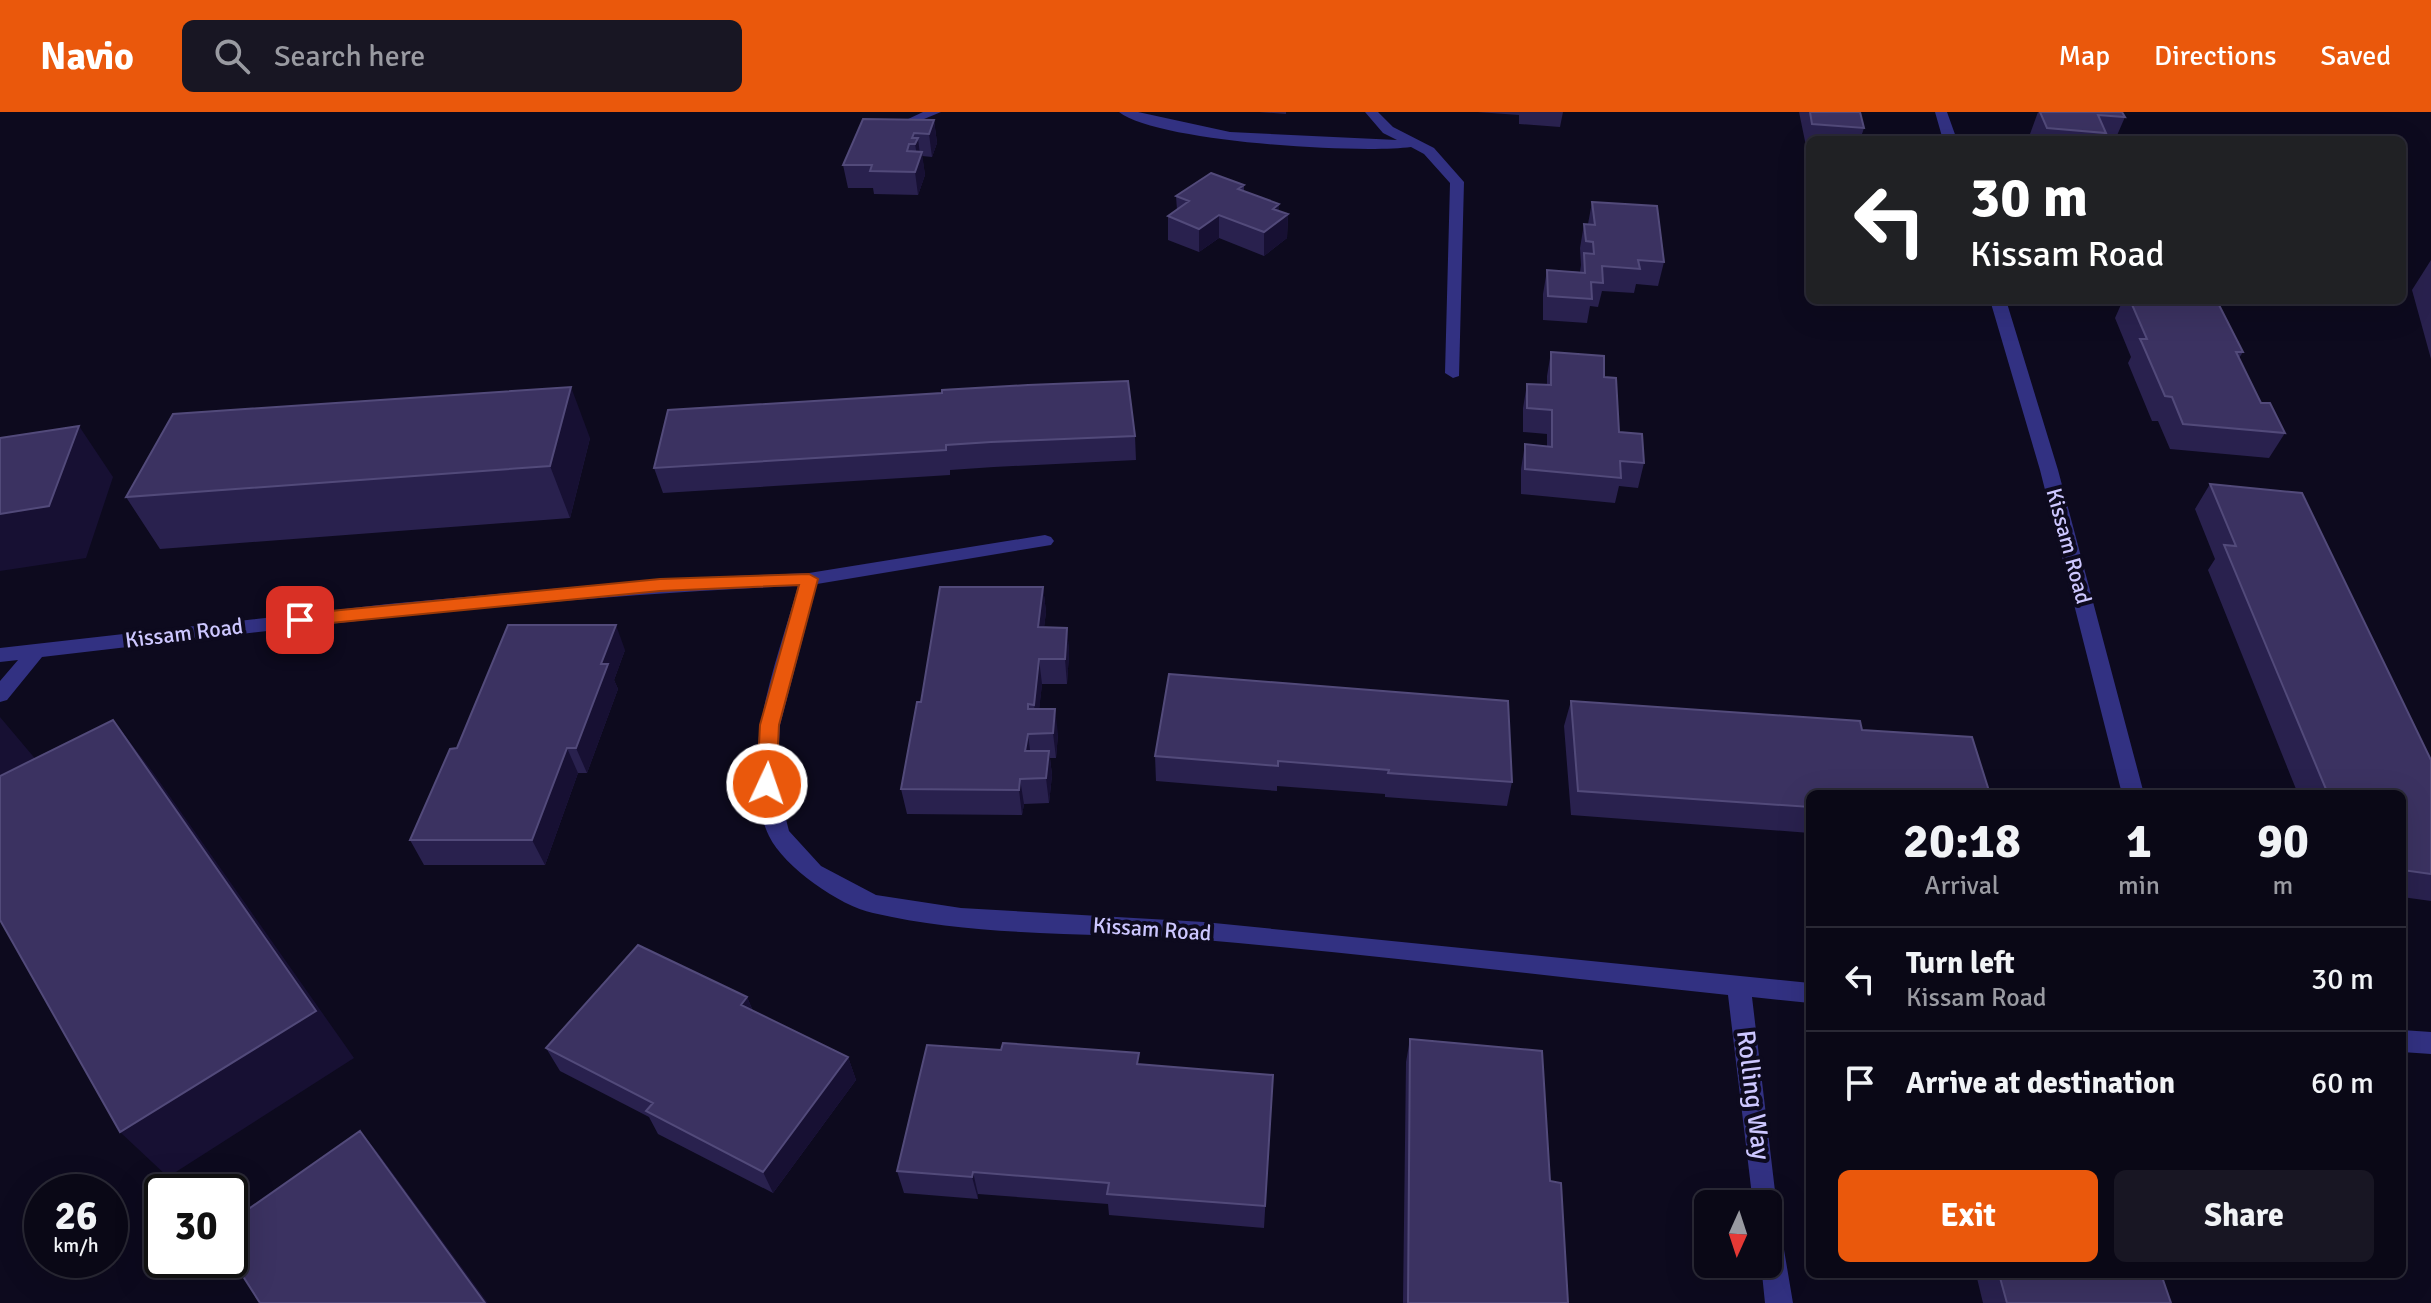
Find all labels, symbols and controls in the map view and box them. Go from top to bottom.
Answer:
search box [182,20,742,92]
text: Navio [40,33,134,80]
icon: search [210,34,254,78]
text: Search here [274,38,425,75]
text: Map [2058,39,2110,73]
text: Directions [2154,39,2276,73]
text: Saved [2320,39,2391,73]
text: 30 m [1970,163,2088,232]
icon: left [1838,168,1942,272]
text: Kissam Road [1970,232,2165,277]
street label: Kissam Road [2041,485,2097,607]
pin [266,586,334,654]
icon: arrive [278,598,322,642]
street label: Kissam Road [123,612,245,654]
position arrow [725,742,809,826]
text: 20:18 [1903,812,2021,871]
text: 1 [2126,812,2152,871]
text: 90 [2257,812,2309,871]
text: Arrival [1925,870,1999,902]
text: min [2118,870,2160,902]
text: m [2273,870,2293,902]
street label: Kissam Road [1092,911,1212,947]
text: Turn left [1906,945,2015,982]
icon: left [1838,957,1882,1001]
text: 30 m [2311,961,2374,998]
text: Kissam Road [1906,982,2047,1014]
street label: Rolling Way [1729,1028,1777,1162]
icon: arrive [1838,1061,1882,1105]
text: Arrive at destination [1906,1065,2175,1102]
text: 60 m [2311,1065,2374,1102]
button: Exit [1838,1170,2098,1262]
button: Share [2114,1170,2374,1262]
speed limit sign: 30 [144,1174,248,1278]
north arrow [1694,1190,1782,1278]
map controls [1694,1190,1782,1278]
text: 26 [54,1191,98,1241]
text: km/h [53,1233,99,1258]

